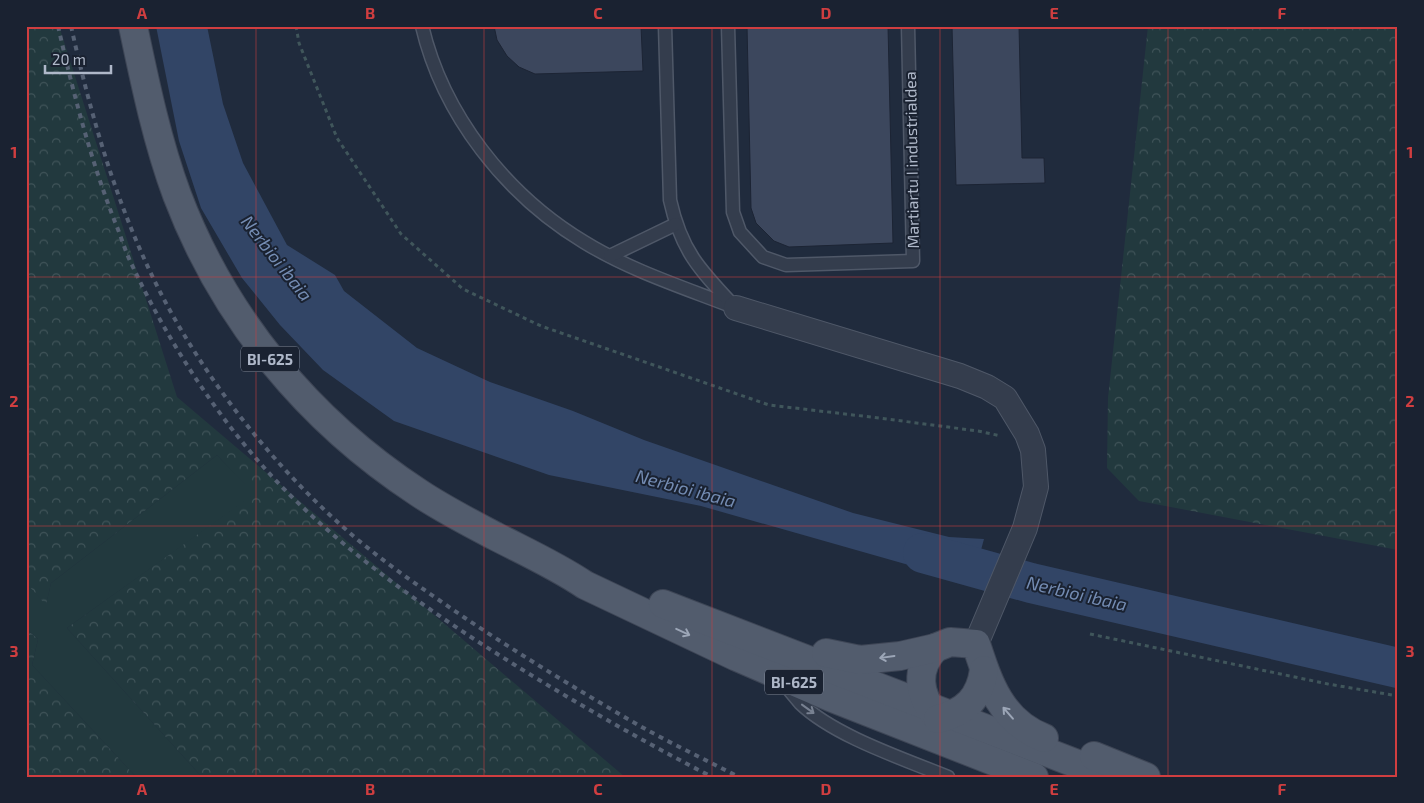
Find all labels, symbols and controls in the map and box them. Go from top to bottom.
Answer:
text: A [137,3,148,22]
text: B [365,3,375,22]
text: C [593,3,603,22]
text: D [821,3,832,22]
text: E [1049,3,1059,22]
text: F [1278,3,1287,22]
scale bar [45,42,111,74]
text: 20 m [52,50,86,68]
street label: Martiartu I industrialdea [900,71,922,249]
text: 1 [11,142,17,161]
text: 1 [1407,142,1413,161]
water label: Nerbioi ibaia [237,211,317,305]
road number: BI-625 [241,346,299,372]
text: 2 [9,391,19,410]
text: 2 [1405,391,1415,410]
water label: Nerbioi ibaia [634,464,738,512]
water label: Nerbioi ibaia [1025,571,1129,615]
one-way arrow [675,627,690,637]
text: 3 [9,641,19,660]
text: 3 [1405,641,1415,660]
one-way arrow [880,653,896,663]
road number: BI-625 [765,670,823,694]
one-way arrow [801,704,815,714]
one-way arrow [1002,706,1014,719]
text: A [137,779,148,798]
text: B [365,779,375,798]
text: C [593,779,603,798]
text: D [821,779,832,798]
text: E [1049,779,1059,798]
text: F [1278,779,1287,798]

